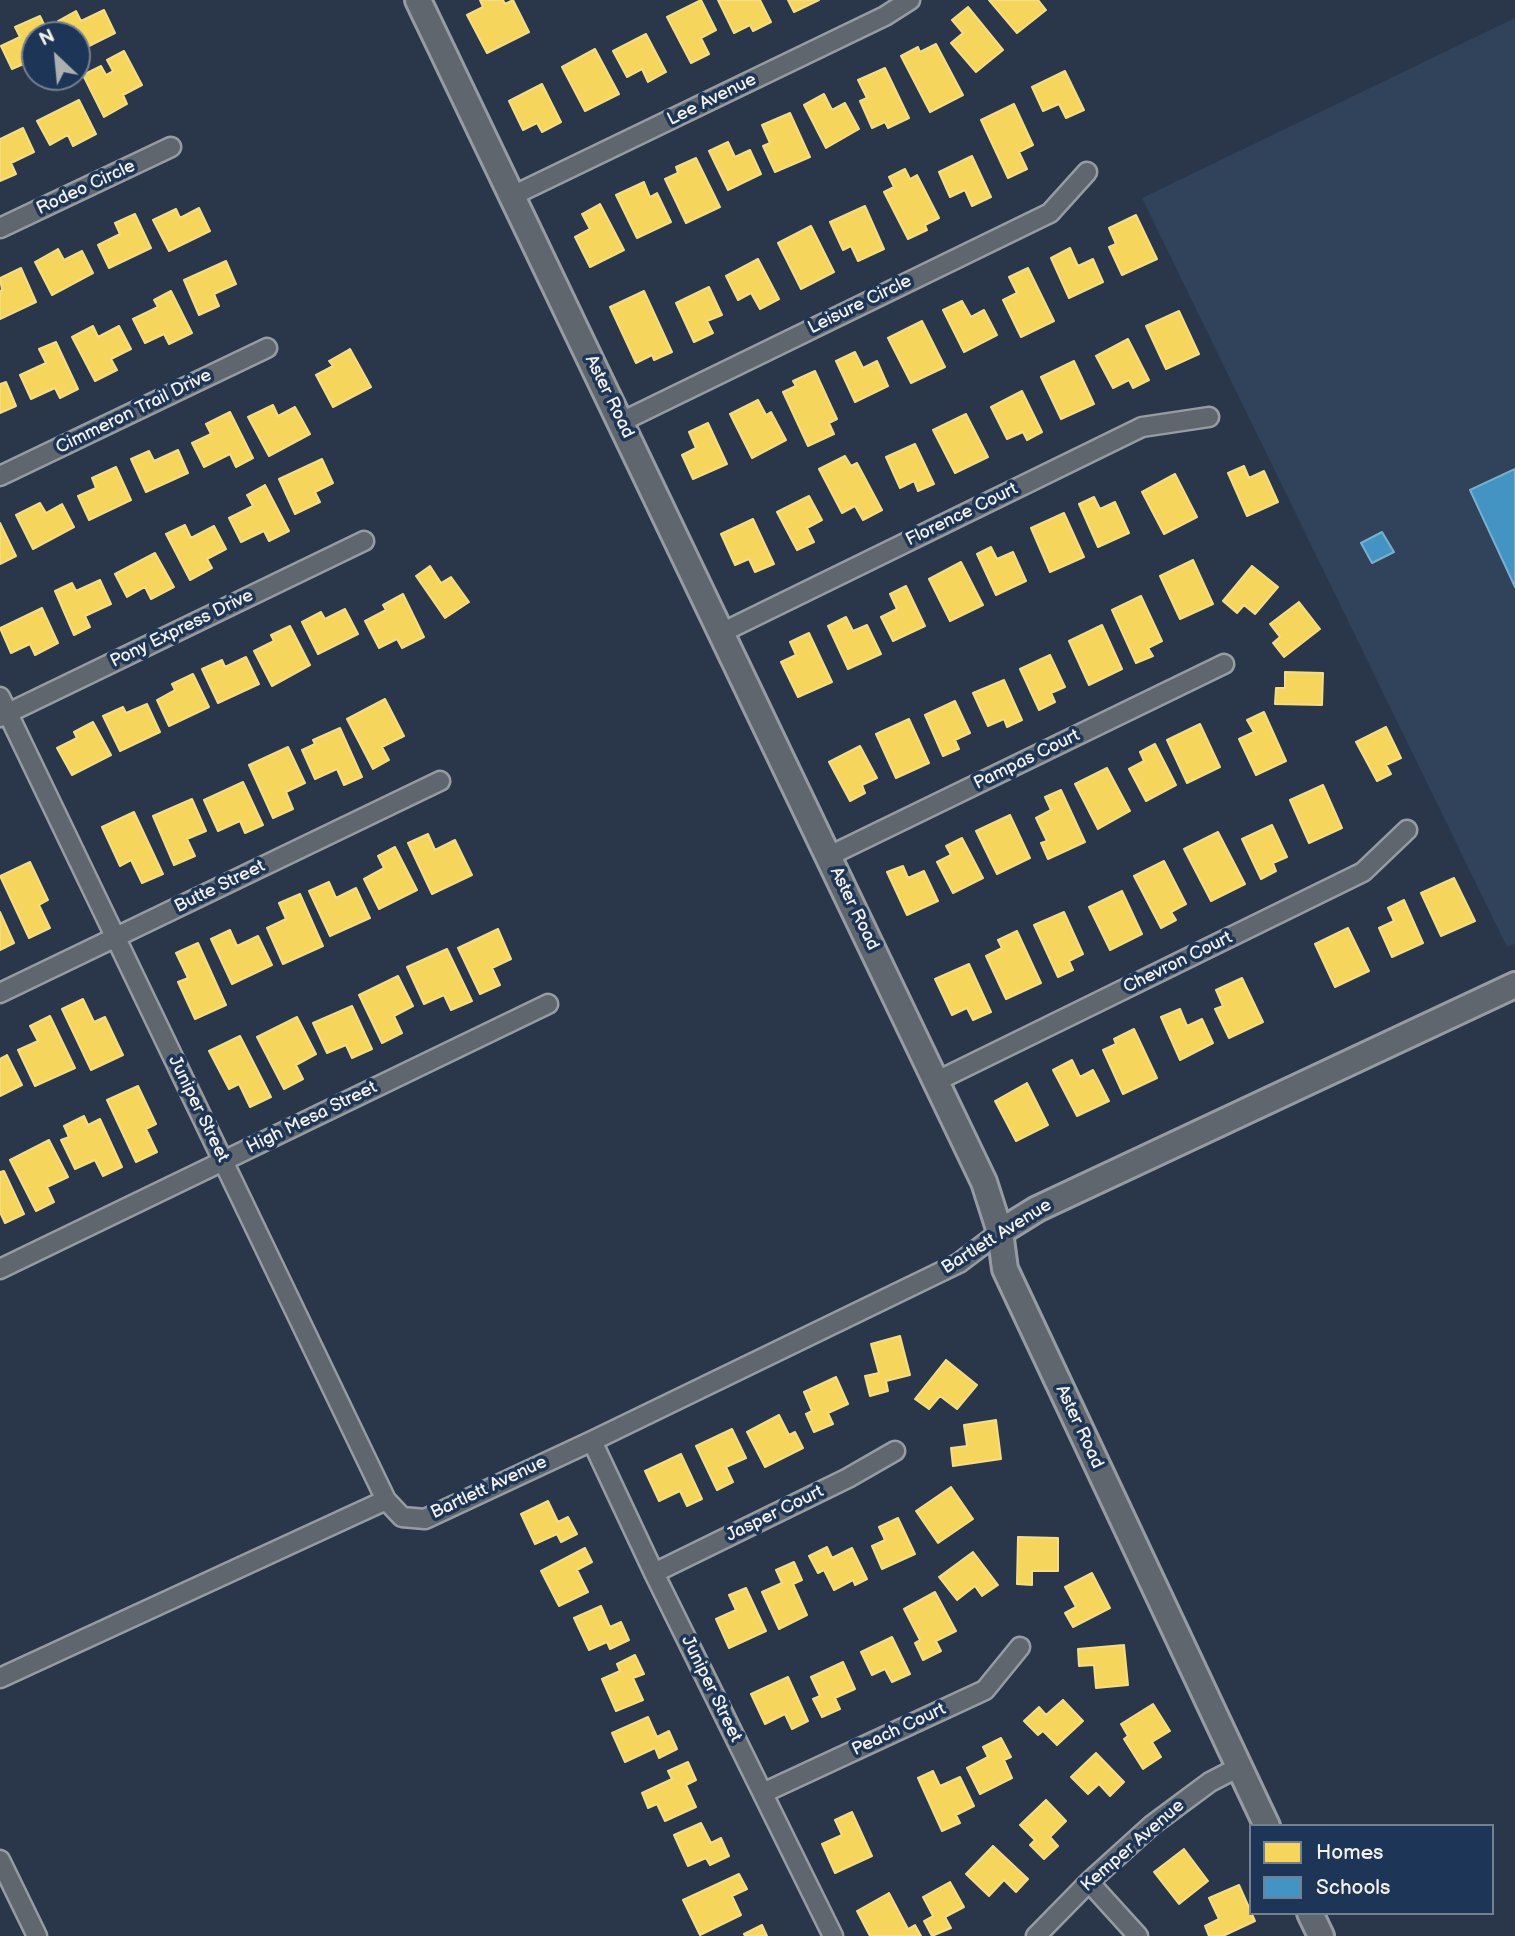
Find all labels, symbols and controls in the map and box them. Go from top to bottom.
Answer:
north arrow [21,21,91,91]
text: N [36,25,59,52]
street label: Lee Avenue [664,69,760,131]
street label: Rodeo Circle [33,156,139,220]
street label: Leisure Circle [805,271,915,339]
street label: Aster Road [580,352,638,442]
street label: Cimmeron Trail Drive [53,365,215,459]
street label: Florence Court [902,479,1022,551]
street label: Pony Express Drive [107,585,257,673]
street label: Pampas Court [971,725,1083,795]
street label: Butte Street [171,856,269,918]
street label: Aster Road [825,864,883,954]
street label: Chevron Court [1120,927,1236,999]
street label: Juniper Street [163,1052,233,1166]
street label: High Mesa Street [243,1077,381,1159]
street label: Bartlett Avenue [938,1195,1056,1279]
street label: Aster Road [1050,1382,1108,1472]
street label: Bartlett Avenue [428,1452,550,1524]
street label: Jasper Court [723,1481,827,1547]
street label: Juniper Street [676,1632,746,1746]
street label: Peach Court [849,1699,949,1761]
street label: Kemper Avenue [1077,1795,1189,1897]
legend [1249,1824,1494,1915]
text: Homes [1316,1840,1384,1865]
text: Schools [1316,1875,1390,1900]

